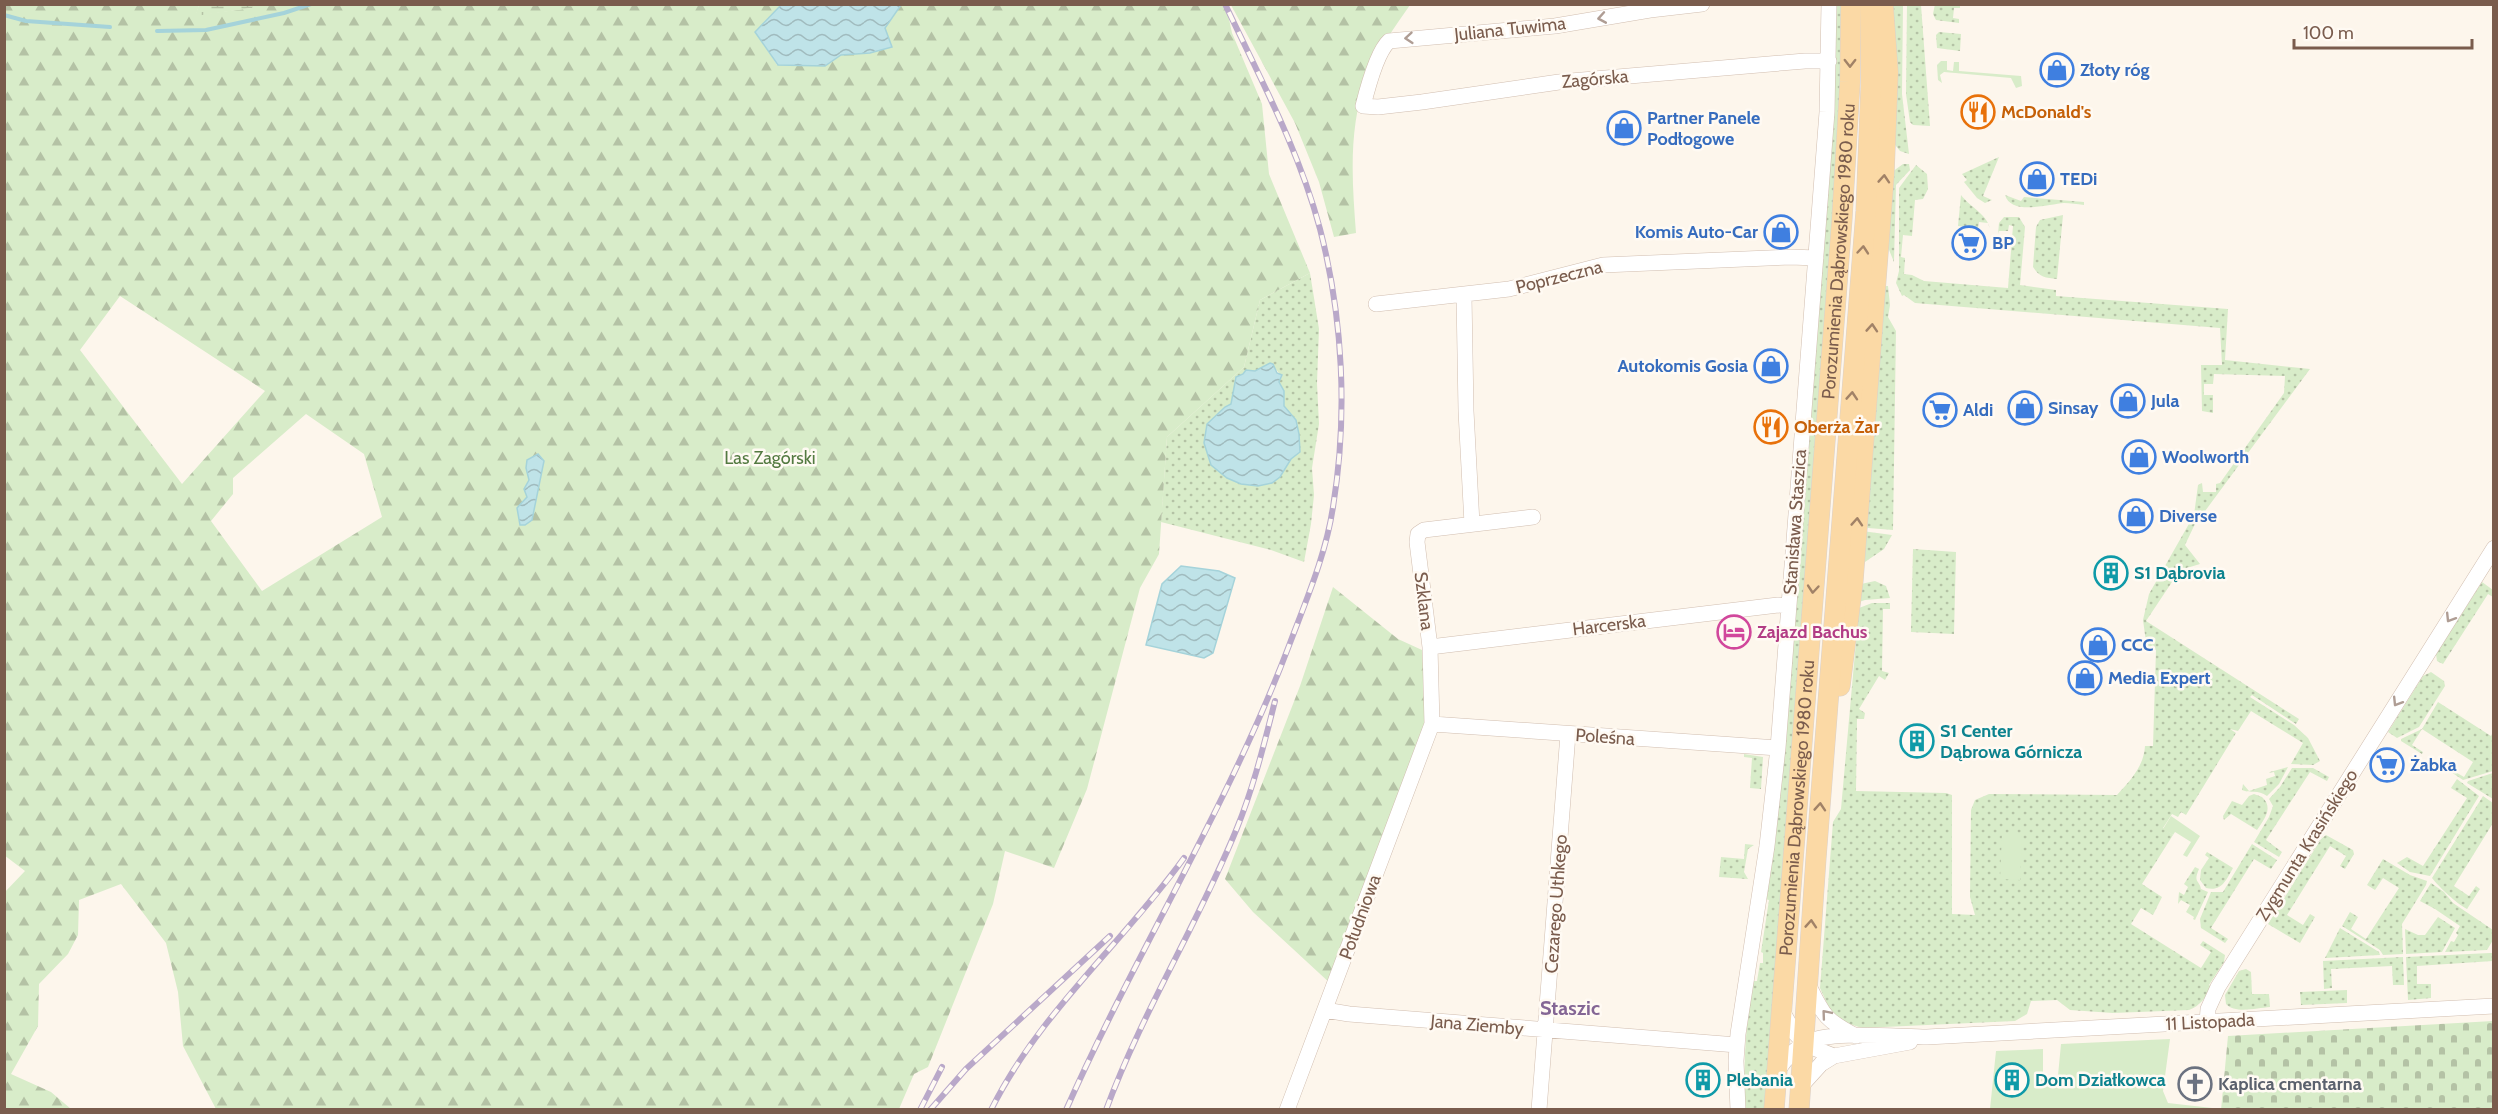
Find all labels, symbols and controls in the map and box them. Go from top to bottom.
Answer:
one-way arrow [1598,11,1608,24]
street label: Juliana Tuwima [1452,12,1567,46]
scale bar [2294,12,2472,50]
text: 100 m [2303,22,2354,44]
one-way arrow [1404,31,1413,44]
shop icon: Złoty róg [2039,52,2075,88]
one-way arrow [1844,58,1856,67]
place label: Złoty róg [2080,59,2150,81]
street label: Zagórska [1561,65,1630,93]
restaurant icon: McDonald's [1960,94,1996,130]
place label: McDonald's [2001,101,2092,123]
street label: Porozumienia Dąbrowskiego 1980 roku [1817,103,1860,400]
place label: Partner Panele Podłogowe [1647,107,1760,150]
shop icon: Partner Panele Podłogowe [1606,110,1642,146]
shop icon: TEDi [2019,161,2055,197]
place label: TEDi [2060,168,2097,190]
one-way arrow [1877,174,1890,183]
shop icon: Komis Auto-Car [1763,214,1799,250]
place label: Komis Auto-Car [1635,221,1758,243]
supermarket icon: BP [1951,225,1987,261]
place label: BP [1992,232,2014,254]
one-way arrow [1856,245,1869,254]
street label: Poprzeczna [1513,256,1605,298]
one-way arrow [1865,323,1878,332]
shop icon: Autokomis Gosia [1753,348,1789,384]
place label: Autokomis Gosia [1617,355,1748,377]
shop icon: Jula [2110,383,2146,419]
shop icon: Sinsay [2007,390,2043,426]
place label: Jula [2150,390,2180,412]
one-way arrow [1845,391,1858,400]
supermarket icon: Aldi [1922,392,1958,428]
place label: Sinsay [2048,397,2099,419]
place label: Aldi [1963,399,1993,421]
restaurant icon: Oberża Żar [1753,409,1789,445]
place label: Oberża Żar [1794,416,1879,438]
shop icon: Woolworth [2121,439,2157,475]
place label: Woolworth [2162,446,2249,468]
park label: Las Zagórski [724,447,816,469]
street label: Stanisława Staszica [1779,448,1811,596]
shop icon: Diverse [2118,498,2154,534]
place label: Diverse [2159,505,2217,527]
one-way arrow [1850,518,1863,527]
building icon: S1 Dąbrovia [2093,555,2129,591]
place label: S1 Dąbrovia [2134,562,2225,584]
street label: Szklana [1410,571,1439,632]
one-way arrow [1807,585,1820,594]
street label: Harcerska [1571,610,1647,640]
one-way arrow [2446,612,2457,623]
hotel icon: Zajazd Bachus [1716,614,1752,650]
place label: Zajazd Bachus [1757,621,1868,643]
shop icon: CCC [2080,627,2116,663]
place label: CCC [2121,634,2154,656]
street label: Porozumienia Dąbrowskiego 1980 roku [1775,659,1819,957]
shop icon: Media Expert [2067,660,2103,696]
place label: Media Expert [2108,667,2210,689]
one-way arrow [2394,695,2405,706]
place label: S1 Center Dąbrowa Górnicza [1940,720,2082,763]
building icon: S1 Center Dąbrowa Górnicza [1899,723,1935,759]
street label: Poleśna [1575,724,1636,750]
supermarket icon: Żabka [2369,747,2405,783]
place label: Żabka [2410,754,2457,776]
street label: Zygmunta Krasińskiego [2251,765,2363,925]
one-way arrow [1813,802,1826,811]
street label: Cezarego Uthkego [1540,834,1572,974]
street label: Południowa [1334,871,1386,963]
one-way arrow [1804,919,1817,928]
district label: Staszic [1540,996,1600,1020]
street label: 11 Listopada [2165,1009,2256,1035]
street label: Jana Ziemby [1429,1010,1524,1040]
one-way arrow [1822,1010,1833,1021]
building icon: Plebania [1685,1062,1721,1098]
building icon: Dom Działkowca [1994,1062,2030,1098]
church icon: Kaplica cmentarna [2177,1066,2213,1102]
place label: Plebania [1726,1069,1793,1091]
place label: Dom Działkowca [2035,1069,2166,1091]
place label: Kaplica cmentarna [2218,1073,2362,1095]

